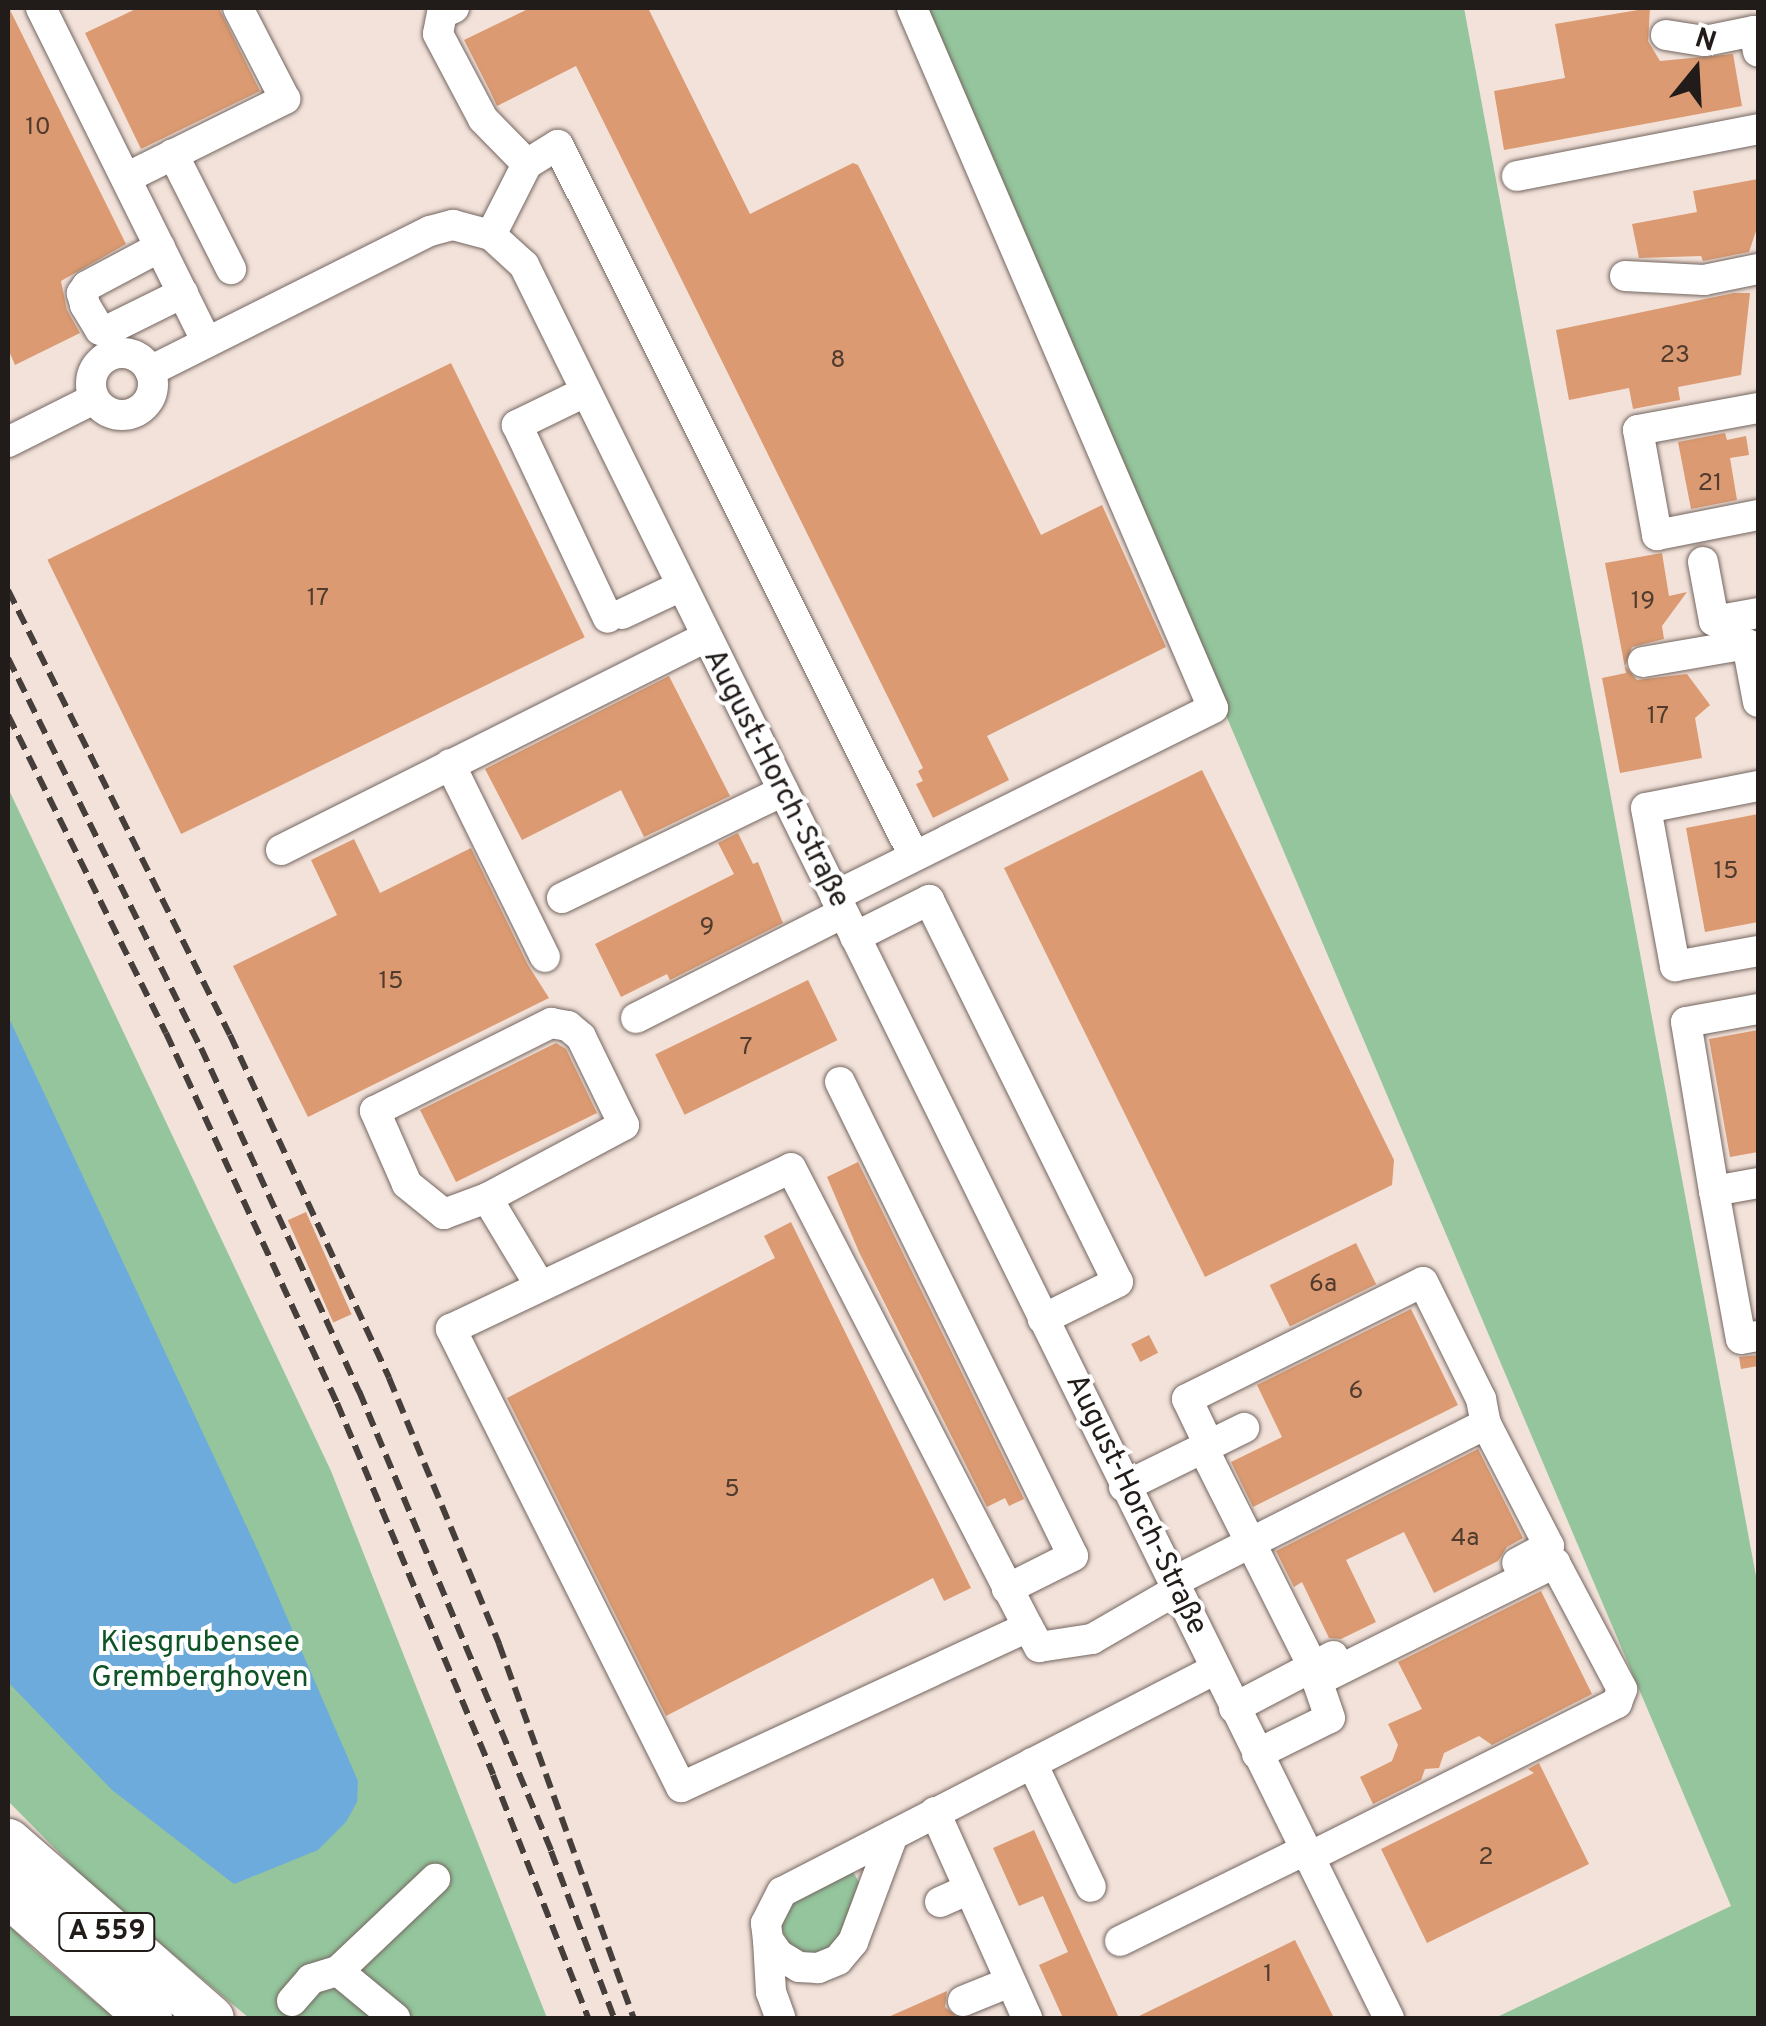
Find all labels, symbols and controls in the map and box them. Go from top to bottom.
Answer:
north arrow [1646,20,1746,120]
text: N [1690,21,1720,62]
house number: 10 [25,113,51,143]
house number: 23 [1660,341,1690,371]
house number: 8 [830,346,846,376]
house number: 21 [1698,469,1722,499]
house number: 17 [307,584,329,614]
house number: 19 [1631,587,1655,617]
street label: August-Horch-Straße [694,644,856,914]
house number: 17 [1647,702,1669,732]
house number: 15 [1714,857,1738,887]
house number: 9 [700,913,714,943]
house number: 15 [379,967,403,997]
house number: 7 [739,1033,753,1063]
house number: 6a [1309,1270,1337,1300]
street label: August-Horch-Straße [1056,1369,1214,1641]
house number: 6 [1349,1377,1363,1407]
house number: 5 [724,1475,740,1505]
house number: 4a [1451,1524,1479,1554]
park label: Kiesgrubensee Gremberghoven [91,1626,309,1696]
house number: 2 [1478,1843,1494,1873]
road number: A 559 [57,1909,157,1955]
house number: 1 [1263,1960,1273,1990]

